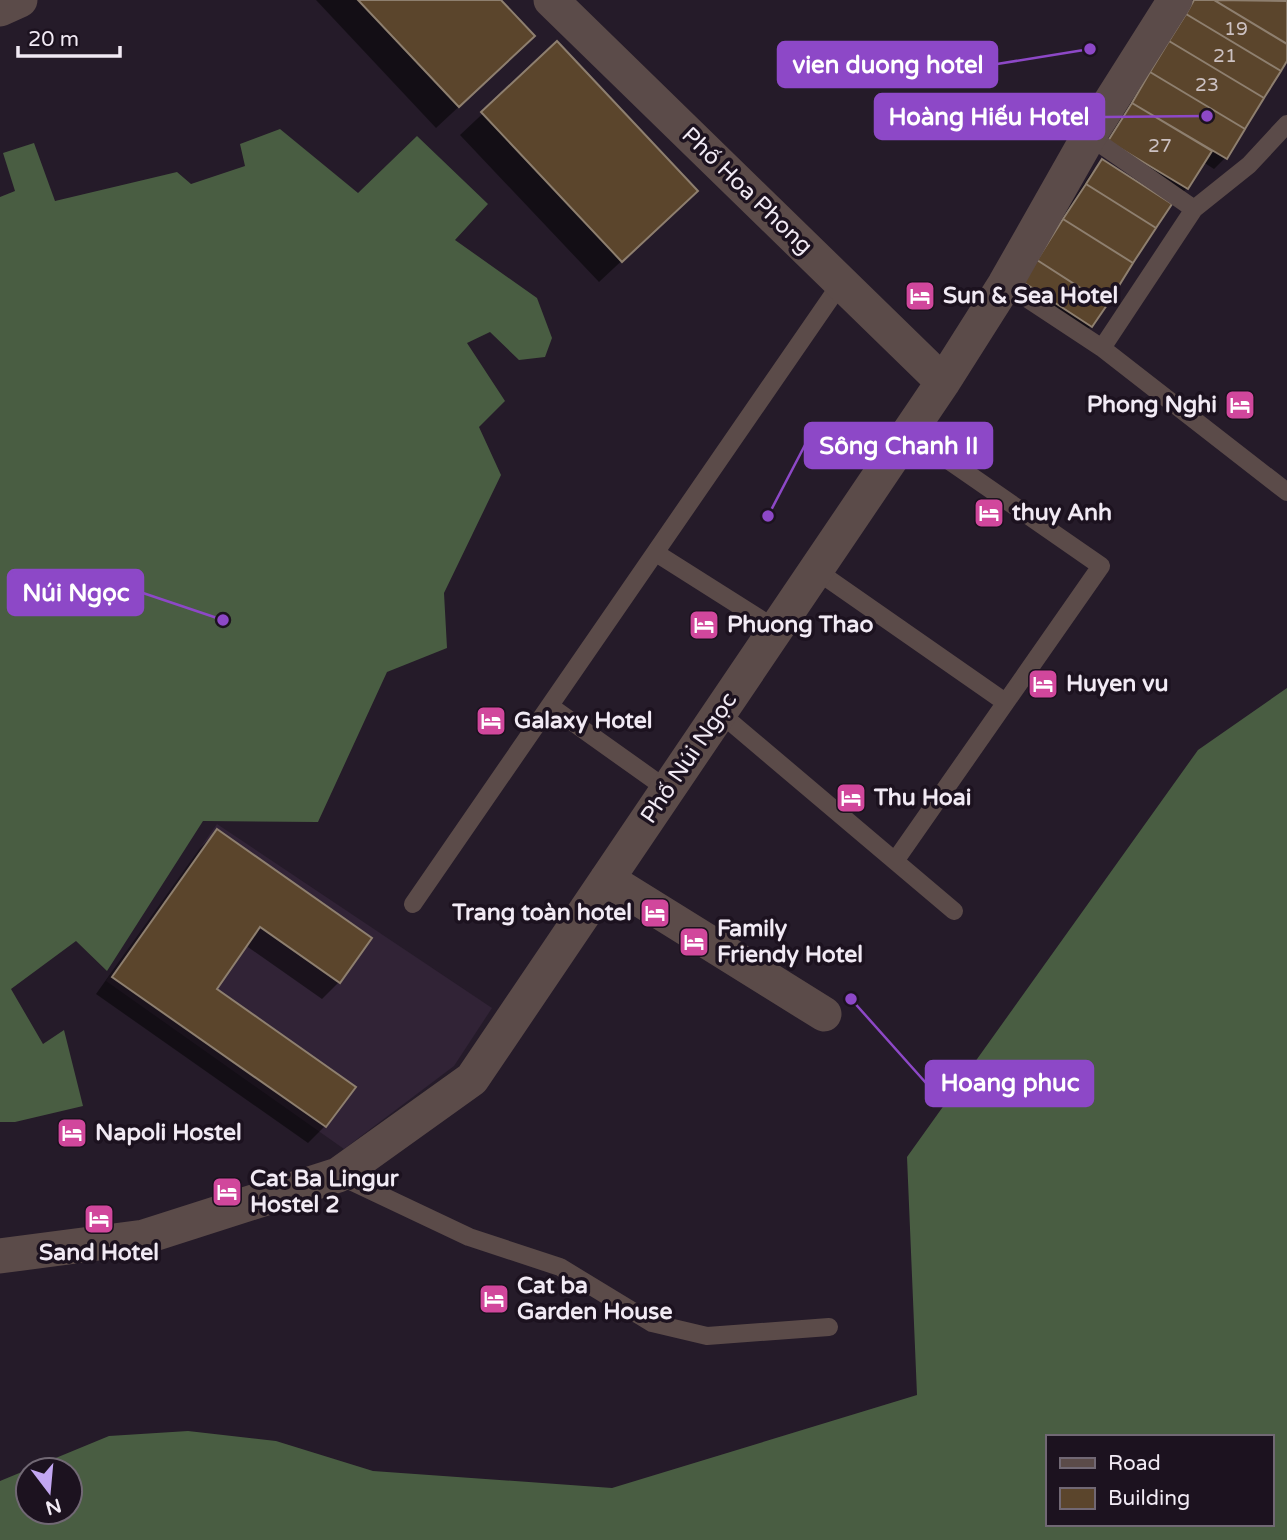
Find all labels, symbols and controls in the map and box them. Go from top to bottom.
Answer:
scale bar [18,14,119,58]
house number: 19 [1224,18,1248,40]
text: 20 m [28,27,79,52]
callout: vien duong hotel [778,42,997,87]
house number: 21 [1213,45,1237,67]
text: vien duong hotel [792,51,984,80]
house number: 23 [1195,74,1219,96]
callout: Hoàng Hiếu Hotel [875,94,1104,139]
text: Hoàng Hiếu Hotel [889,103,1090,132]
street label: Phố Hoa Phong [676,122,818,260]
house number: 27 [1148,135,1172,157]
hotel icon: Sun & Sea Hotel [903,279,937,313]
place label: Sun & Sea Hotel [943,282,1118,310]
hotel icon: Phong Nghi [1223,388,1257,422]
place label: Phong Nghi [1087,391,1217,419]
callout: Sông Chanh II [805,423,992,468]
text: Sông Chanh II [819,432,979,461]
hotel icon: thuy Anh [972,496,1006,530]
place label: thuy Anh [1012,499,1112,527]
callout: Núi Ngọc [8,570,143,615]
text: Núi Ngọc [22,579,130,608]
hotel icon: Phuong Thao [687,608,721,642]
place label: Phuong Thao [727,611,874,639]
hotel icon: Huyen vu [1026,667,1060,701]
place label: Huyen vu [1066,670,1168,698]
street label: Phố Núi Ngọc [635,687,743,829]
hotel icon: Galaxy Hotel [474,704,508,738]
place label: Galaxy Hotel [514,707,652,735]
hotel icon: Thu Hoai [834,781,868,815]
place label: Thu Hoai [873,784,971,812]
hotel icon: Trang toàn hotel [638,896,672,930]
place label: Trang toàn hotel [451,899,632,927]
place label: Family Friendy Hotel [717,915,863,969]
hotel icon: Family Friendy Hotel [677,925,711,959]
callout: Hoang phuc [926,1061,1093,1106]
text: Hoang phuc [941,1069,1080,1098]
hotel icon: Napoli Hostel [55,1116,89,1150]
place label: Napoli Hostel [95,1119,242,1147]
place label: Cat Ba Lingur Hostel 2 [250,1165,400,1219]
hotel icon: Cat Ba Lingur Hostel 2 [210,1175,244,1209]
hotel icon: Sand Hotel [82,1202,116,1236]
place label: Sand Hotel [39,1239,159,1267]
place label: Cat ba Garden House [517,1272,672,1326]
hotel icon: Cat ba Garden House [477,1282,511,1316]
legend [1046,1435,1273,1526]
text: Road [1108,1451,1161,1476]
north arrow [14,1456,84,1526]
text: Building [1108,1486,1190,1511]
text: N [43,1494,64,1519]

